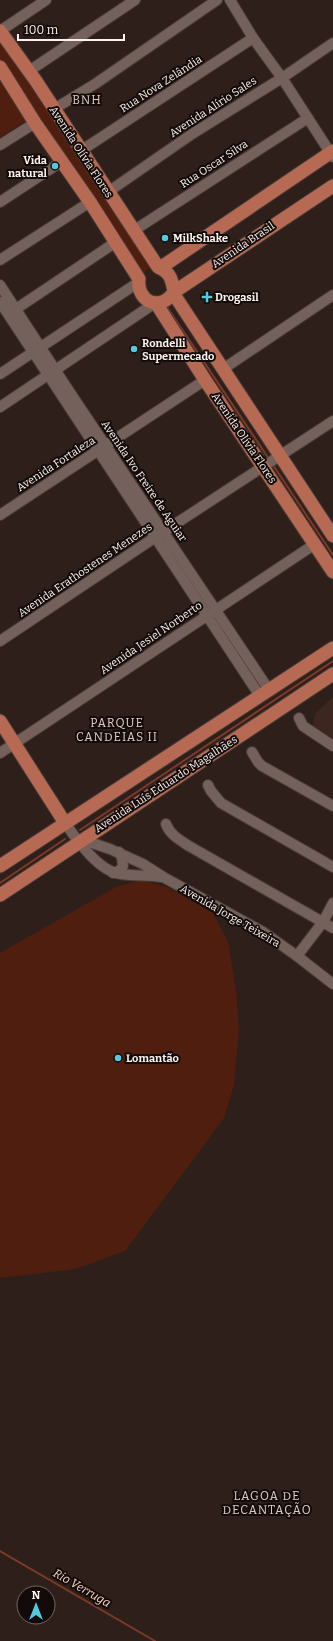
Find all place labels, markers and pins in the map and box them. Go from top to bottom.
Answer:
place label: Vida natural [8,154,48,180]
marker: Vida natural [50,161,60,171]
place label: MilkShake [173,232,228,245]
marker: MilkShake [160,233,170,243]
place label: Drogasil [215,291,259,304]
marker: Drogasil [202,292,212,302]
place label: Rondelli Supermecado [142,337,214,363]
marker: Rondelli Supermecado [129,344,139,354]
place label: Lomantão [126,1052,179,1065]
marker: Lomantão [113,1053,123,1063]

